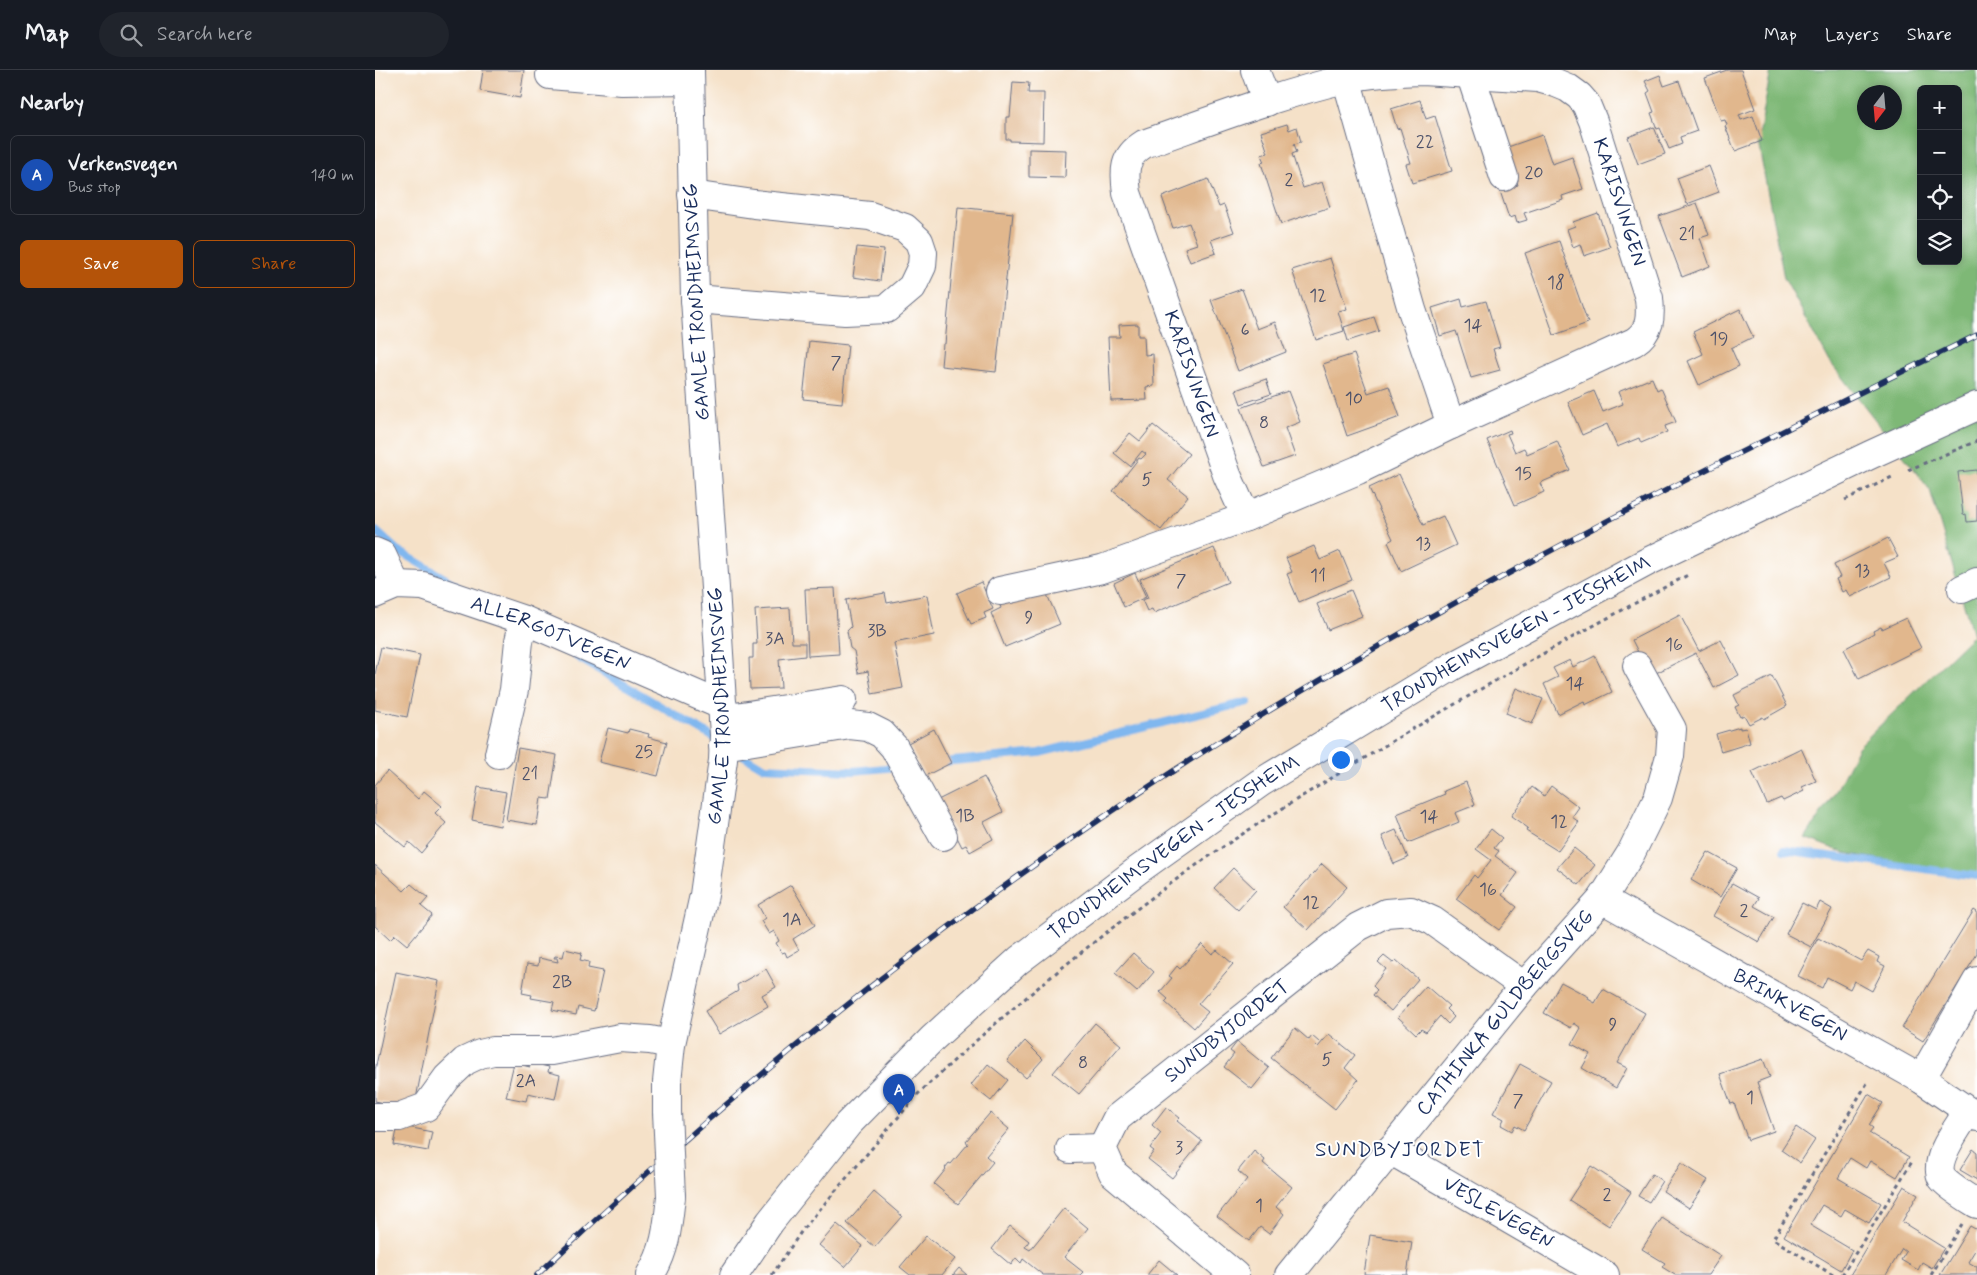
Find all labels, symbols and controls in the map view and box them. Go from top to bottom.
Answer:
search box [99,12,449,57]
text: Map [25,19,69,50]
icon: search [117,21,145,49]
text: Search here [157,22,253,47]
text: Map [1764,23,1797,47]
text: Layers [1825,23,1879,47]
text: Share [1907,23,1952,47]
north arrow [1857,85,1902,130]
map controls [1917,85,1962,265]
button: + [1917,85,1962,130]
text: Nearby [20,89,84,117]
house number: 22 [1416,130,1434,154]
button: − [1917,130,1962,175]
street label: KARISVINGEN [1586,135,1652,269]
text: Verkensvegen [68,152,178,177]
house number: 20 [1524,161,1544,185]
text: A [32,165,42,186]
text: 140 m [310,165,354,186]
house number: 2 [1285,168,1294,192]
button: locate [1917,175,1962,220]
text: Bus stop [68,177,121,198]
street label: GAMLE TRONDHEIMSVEG [677,182,717,422]
button: layers [1917,220,1962,265]
house number: 21 [1679,222,1695,246]
button: Save [20,240,183,288]
button: Share [193,240,355,288]
house number: 18 [1547,271,1565,295]
house number: 12 [1309,284,1327,308]
street label: KARISVINGEN [1157,307,1225,441]
house number: 14 [1464,314,1483,338]
house number: 6 [1240,318,1250,342]
house number: 19 [1710,327,1728,351]
house number: 7 [831,351,842,375]
house number: 10 [1345,387,1363,411]
house number: 8 [1259,411,1269,435]
house number: 15 [1514,462,1532,486]
house number: 5 [1142,468,1153,492]
house number: 13 [1415,532,1431,556]
street label: TRONDHEIMSVEGEN - JESSHEIM [1377,549,1656,720]
house number: 13 [1854,559,1870,583]
house number: 11 [1310,564,1326,588]
house number: 7 [1176,569,1187,593]
street label: GAMLE TRONDHEIMSVEG [701,587,738,826]
street label: ALLERGOTVEGEN [467,590,635,678]
house number: 9 [1025,606,1034,630]
house number: 3B [867,619,887,643]
house number: 3A [765,627,785,651]
house number: 16 [1665,633,1683,657]
house number: 14 [1566,672,1585,696]
house number: 25 [635,740,653,764]
your location [1328,747,1354,773]
street label: TRONDHEIMSVEGEN - JESSHEIM [1043,748,1305,947]
house number: 21 [522,762,538,786]
house number: 1B [955,804,975,828]
house number: 14 [1420,805,1439,829]
house number: 12 [1550,810,1568,834]
house number: 16 [1479,878,1497,902]
house number: 12 [1302,891,1320,915]
house number: 2 [1740,899,1749,923]
street label: CATHINKA GULDBERGSVEG [1410,903,1600,1122]
house number: 1A [782,908,802,932]
street label: BRINKVEGEN [1728,962,1852,1048]
house number: 2B [552,970,572,994]
street label: SUNDBYJORDET [1159,973,1295,1089]
house number: 9 [1609,1013,1618,1037]
house number: 5 [1322,1048,1333,1072]
house number: 8 [1078,1051,1088,1075]
house number: 2A [516,1069,536,1093]
pin: A [883,1074,915,1115]
house number: 1 [1746,1086,1754,1110]
house number: 7 [1513,1089,1524,1113]
house number: 3 [1175,1136,1183,1160]
district label: SUNDBYJORDET [1315,1136,1485,1164]
street label: VESLEVEGEN [1438,1170,1558,1256]
house number: 2 [1603,1183,1612,1207]
house number: 1 [1255,1194,1263,1218]

